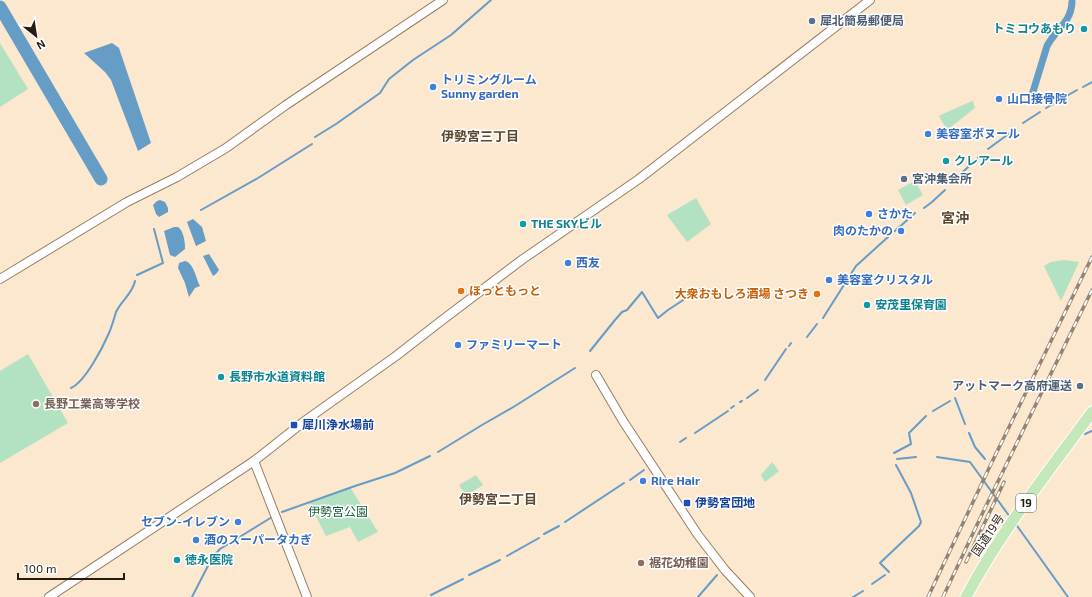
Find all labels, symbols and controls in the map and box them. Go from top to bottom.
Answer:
place label: 犀北簡易郵便局 [820,13,904,27]
north arrow [16,16,56,56]
marker: 犀北簡易郵便局 [807,16,817,26]
place label: トミコウあもり [992,21,1076,35]
marker: トミコウあもり [1079,24,1089,34]
text: N [35,37,48,53]
place label: トリミングルーム Sunny garden [441,72,537,101]
marker: トリミングルーム Sunny garden [428,82,438,92]
place label: 山口接骨院 [1007,91,1067,105]
marker: 山口接骨院 [994,94,1004,104]
place label: 美容室ボヌール [936,126,1020,140]
district label: 伊勢宮三丁目 [441,128,519,144]
marker: 美容室ボヌール [923,129,933,139]
place label: クレアール [954,153,1013,167]
marker: クレアール [941,156,951,166]
place label: 宮沖集会所 [912,171,972,185]
marker: 宮沖集会所 [899,174,909,184]
place label: さかた [877,206,913,220]
marker: さかた [864,209,874,219]
district label: 宮沖 [941,209,969,226]
place label: THE SKYビル [531,216,602,230]
marker: THE SKYビル [518,219,528,229]
place label: 肉のたかの [833,223,893,237]
marker: 肉のたかの [896,226,906,236]
place label: 西友 [576,255,600,269]
marker: 西友 [563,258,573,268]
place label: 美容室クリスタル [837,272,933,286]
marker: 美容室クリスタル [824,275,834,285]
place label: ほっともっと [469,283,541,297]
marker: ほっともっと [456,286,466,296]
place label: 大衆おもしろ酒場 さつき [674,286,809,300]
marker: 大衆おもしろ酒場 さつき [812,289,822,299]
place label: 安茂里保育園 [875,297,947,311]
marker: 安茂里保育園 [862,300,872,310]
place label: ファミリーマート [466,337,562,351]
marker: ファミリーマート [453,340,463,350]
place label: 長野市水道資料館 [229,369,325,383]
marker: 長野市水道資料館 [216,372,226,382]
place label: アットマーク高府運送 [952,378,1072,392]
marker: アットマーク高府運送 [1075,381,1085,391]
place label: 長野工業高等学校 [44,396,140,410]
marker: 長野工業高等学校 [31,399,41,409]
place label: 犀川浄水場前 [302,417,374,431]
marker: 犀川浄水場前 [289,420,299,430]
place label: Rire Hair [651,473,700,487]
marker: Rire Hair [638,476,648,486]
district label: 伊勢宮二丁目 [459,491,537,507]
road number: 19 [1016,494,1036,512]
place label: 伊勢宮団地 [695,495,755,509]
marker: 伊勢宮団地 [682,498,692,508]
park label: 伊勢宮公園 [308,504,368,518]
street label: 国道19号 [968,511,1006,558]
place label: セブン-イレブン [141,514,230,528]
marker: セブン-イレブン [233,517,243,527]
place label: 酒のスーパータカぎ [204,532,312,546]
marker: 酒のスーパータカぎ [191,535,201,545]
place label: 徳永医院 [185,552,233,566]
scale bar [18,555,124,581]
marker: 徳永医院 [172,555,182,565]
place label: 裾花幼稚園 [649,555,709,569]
marker: 裾花幼稚園 [636,558,646,568]
text: 100 m [24,561,56,575]

